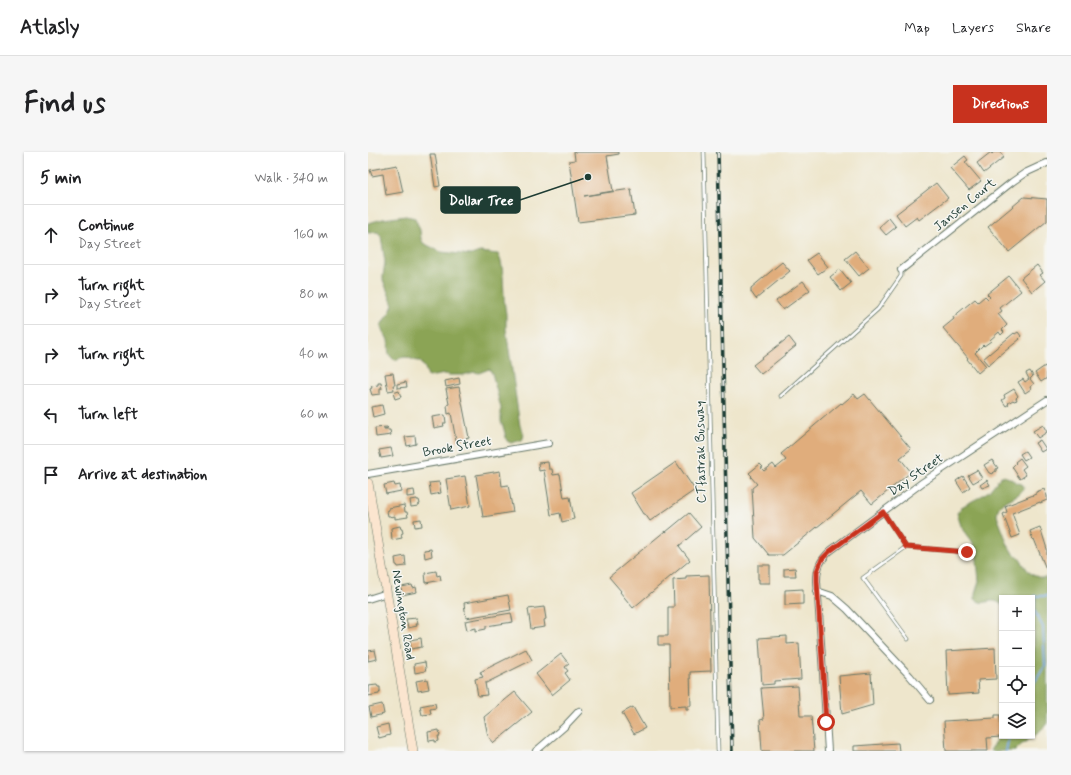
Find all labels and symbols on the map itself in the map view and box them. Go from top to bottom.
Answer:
street label: Jansen Court [930,174,1000,235]
callout: Dollar Tree [441,187,520,213]
text: Dollar Tree [449,192,513,210]
street label: CTfastrak Busway [692,401,710,503]
street label: Brook Street [421,433,493,461]
street label: Day Street [885,450,947,500]
route end [958,543,976,561]
street label: Newington Road [387,569,419,661]
route start [817,713,835,731]

